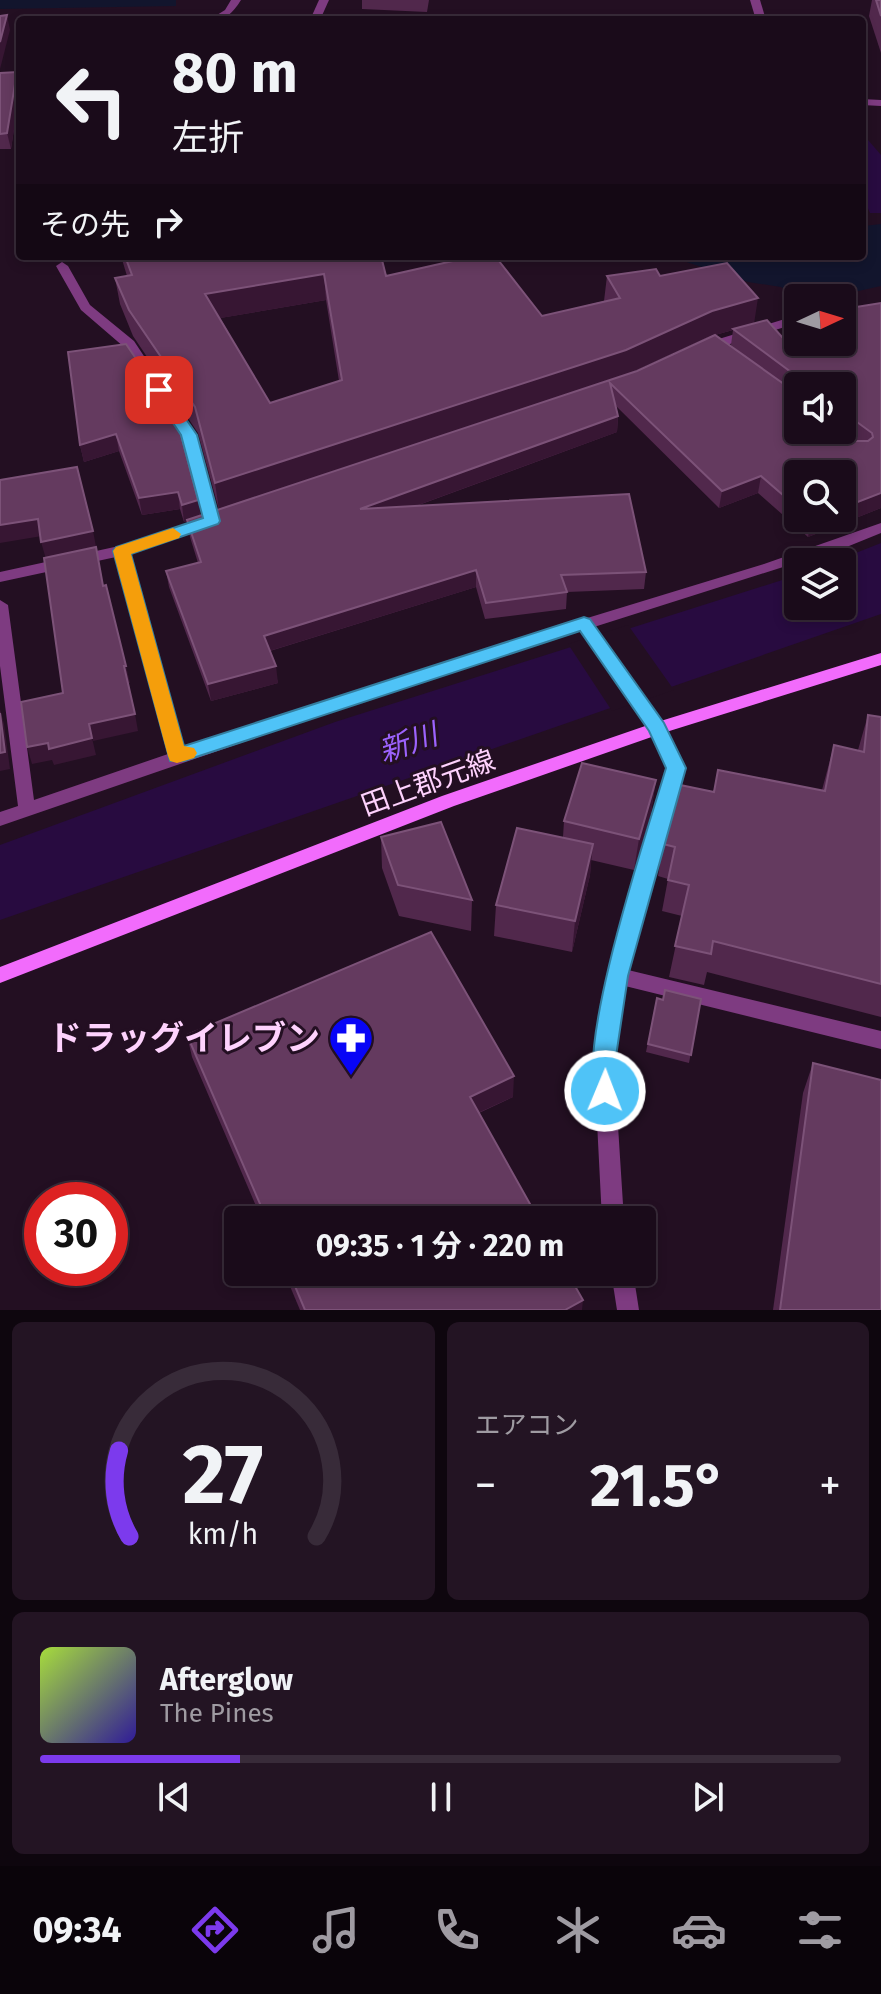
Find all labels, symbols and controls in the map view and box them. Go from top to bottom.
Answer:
text: 80 m [172,40,298,107]
icon: left [40,48,144,152]
text: 左折 [172,116,244,160]
icon: right [146,200,190,244]
text: その先 [40,207,130,243]
north arrow [784,284,856,356]
map controls [784,284,856,620]
pin [125,356,193,424]
icon: arrive [137,368,181,412]
button: sound [784,372,856,444]
button: search [784,460,856,532]
button: layers [784,548,856,620]
water label: 新川 [374,715,445,770]
street label: 田上郡元線 [357,744,499,822]
pharmacy icon: ドラッグイレブン [327,1014,375,1077]
place label: ドラッグイレブン [48,1018,320,1059]
position arrow [563,1049,647,1133]
speed limit sign: 30 [24,1182,128,1286]
text: 09:35 · 1 分 · 220 m [316,1228,564,1264]
text: エアコン [475,1410,579,1441]
text: 27 [183,1425,264,1525]
text: 21.5° [590,1450,725,1522]
text: − [475,1459,497,1512]
text: + [819,1459,841,1512]
text: km/h [188,1517,259,1552]
text: Afterglow [160,1662,293,1698]
text: The Pines [160,1698,274,1729]
icon: previous [152,1775,196,1819]
icon: pause [419,1775,463,1819]
icon: next [686,1775,730,1819]
icon: directions [187,1902,243,1958]
icon: music [308,1902,364,1958]
icon: phone [429,1902,485,1958]
icon: climate [550,1902,606,1958]
icon: car [671,1902,727,1958]
icon: filters [792,1902,848,1958]
text: 09:34 [33,1908,122,1952]

